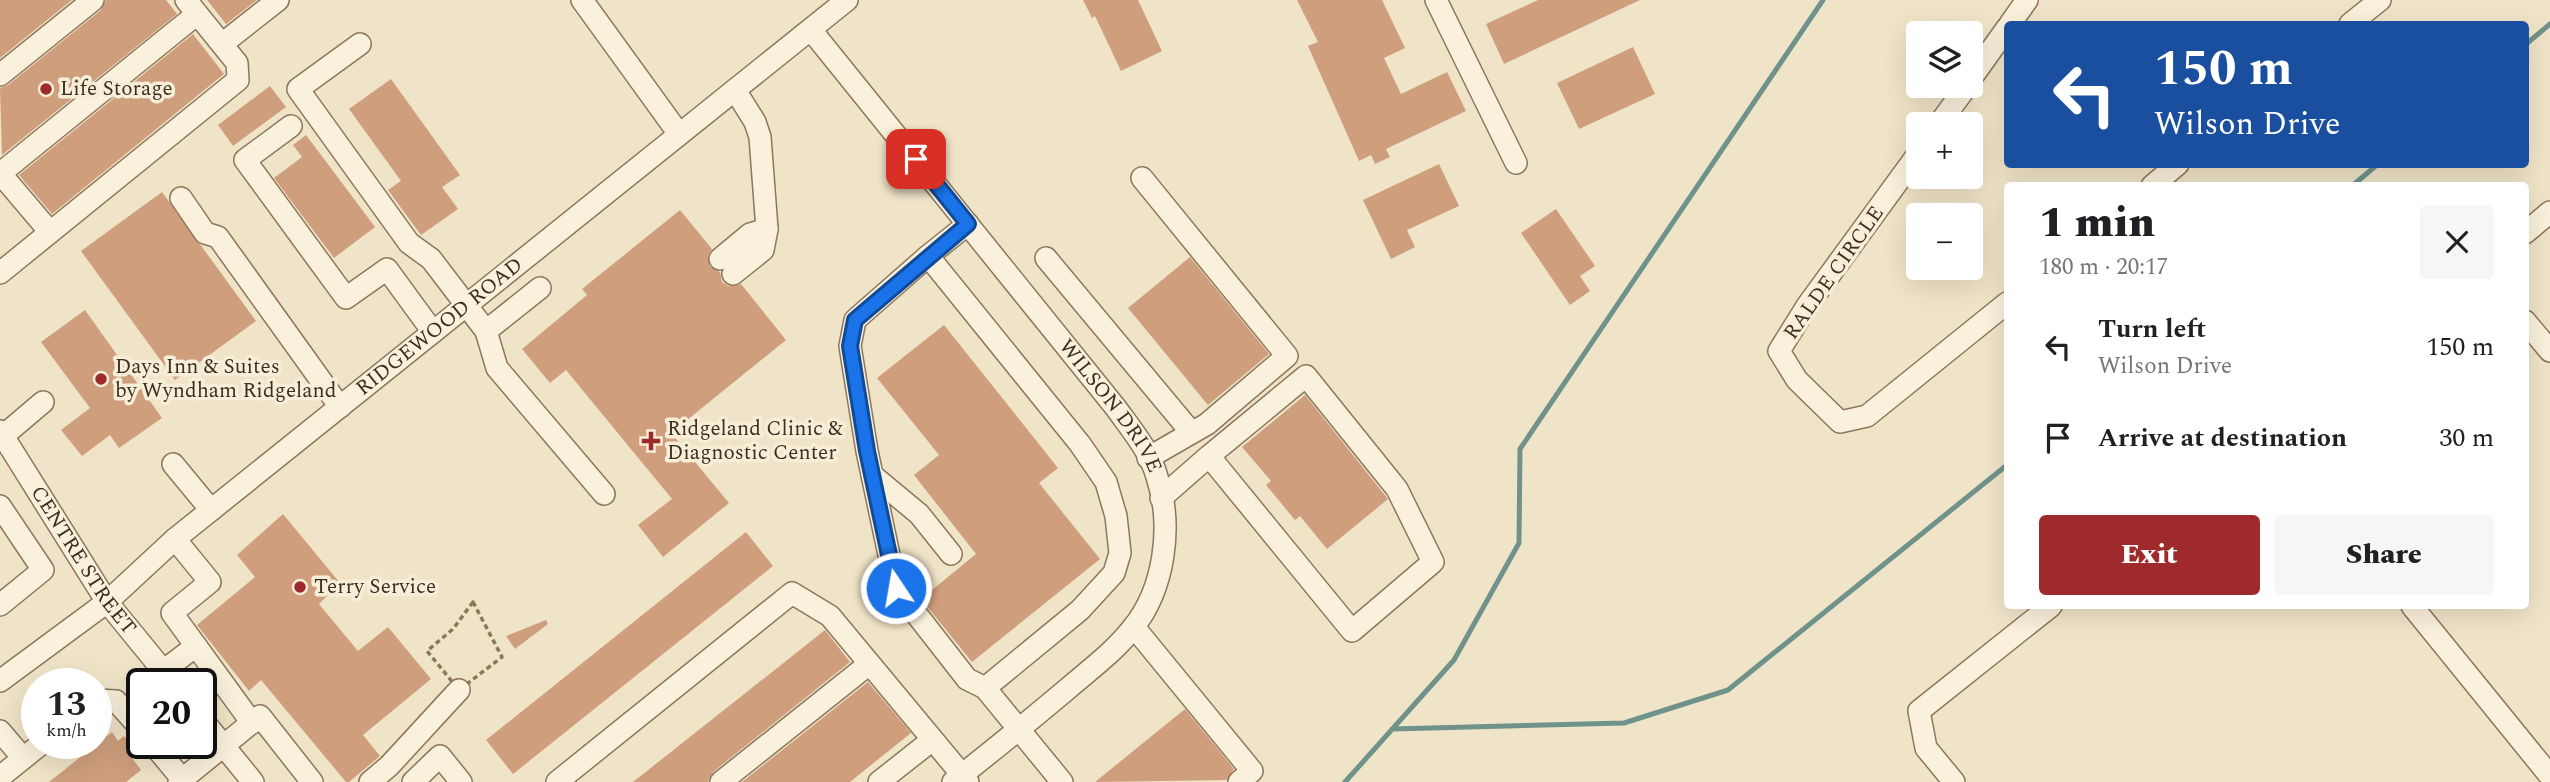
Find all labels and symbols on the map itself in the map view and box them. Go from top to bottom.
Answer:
place label: Life Storage [60,73,173,105]
marker: Life Storage [38,81,54,97]
pin [886,129,946,189]
street label: RALDE CIRCLE [1776,199,1892,347]
street label: RIDGEWOOD ROAD [349,250,530,404]
street label: WILSON DRIVE [1050,332,1170,478]
place label: Days Inn & Suites by Wyndham Ridgeland [115,351,336,407]
marker: Days Inn & Suites by Wyndham Ridgeland [93,371,109,387]
place label: Ridgeland Clinic & Diagnostic Center [667,413,843,469]
marker: Ridgeland Clinic & Diagnostic Center [641,431,661,451]
street label: CENTRE STREET [22,480,144,642]
position arrow [859,551,933,625]
place label: Terry Service [314,571,436,603]
marker: Terry Service [292,579,308,595]
speed limit sign: 20 [126,668,217,759]

